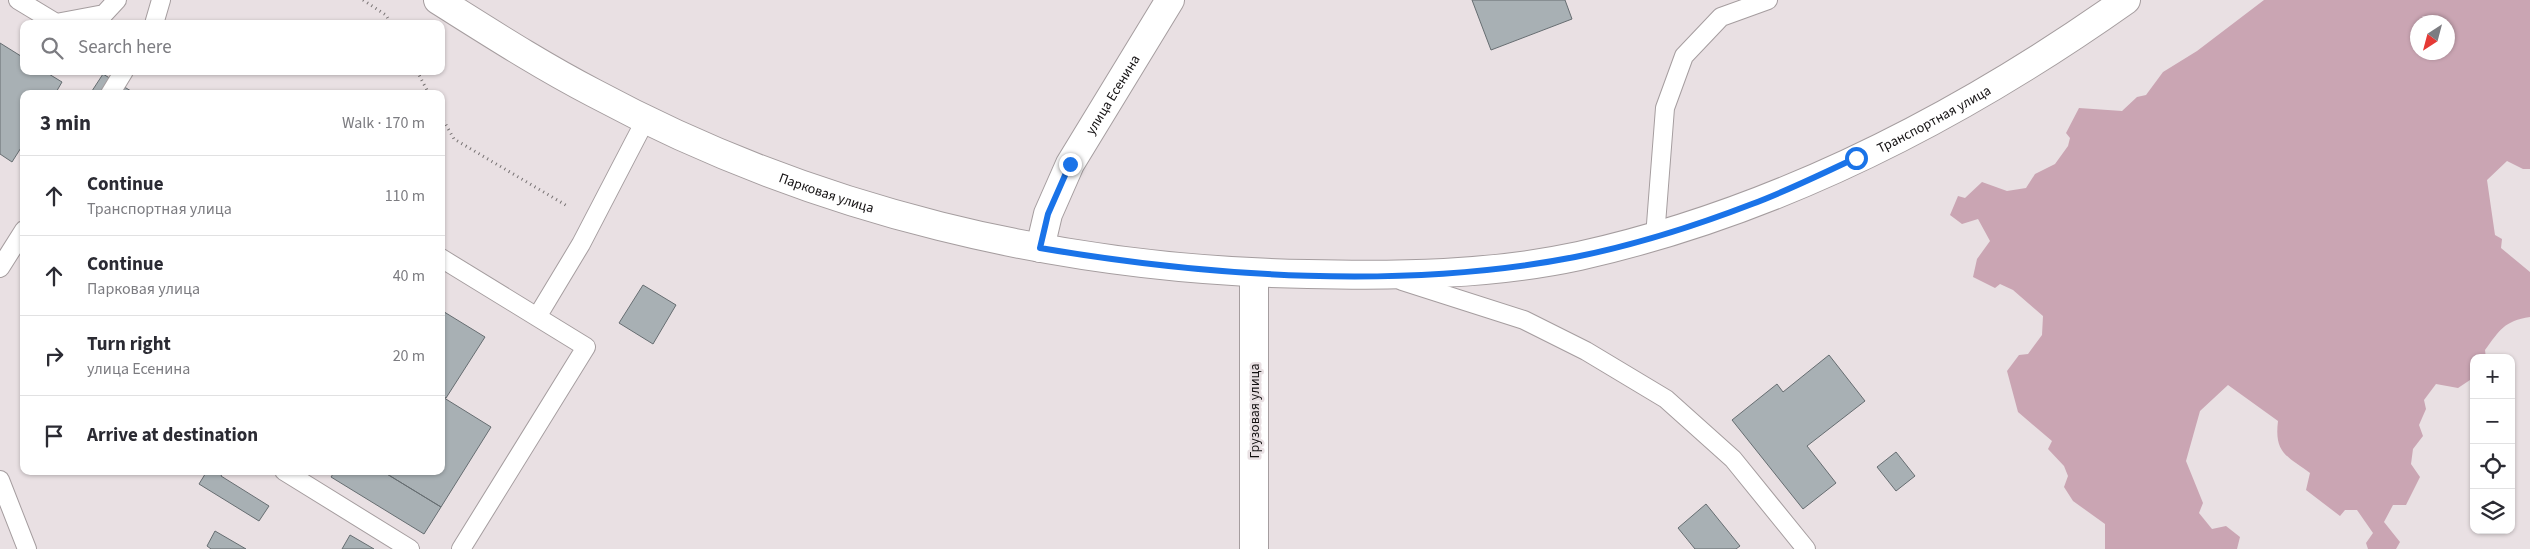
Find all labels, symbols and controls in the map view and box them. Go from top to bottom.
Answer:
north arrow [2410,15,2455,60]
search box [20,20,445,75]
icon: search [38,34,66,62]
text: Search here [78,34,172,61]
street label: улица Есенина [1081,51,1145,139]
street label: Транспортная улица [1874,81,1995,159]
text: 3 min [40,108,91,138]
text: Walk · 170 m [342,112,425,134]
route start [1845,147,1868,170]
route end [1059,153,1082,176]
street label: Парковая улица [776,168,876,219]
text: Continue [87,171,164,198]
icon: ahead [40,182,68,210]
text: 110 m [385,185,425,207]
text: Транспортная улица [87,198,232,220]
text: Continue [87,251,164,278]
icon: ahead [40,262,68,290]
text: 40 m [393,265,425,287]
text: Парковая улица [87,278,200,300]
text: Turn right [87,331,171,358]
icon: right [40,342,68,370]
text: 20 m [393,345,425,367]
map controls [2470,354,2515,534]
button: + [2470,354,2515,399]
text: улица Есенина [87,358,190,380]
street label: Грузовая улица [1245,363,1265,459]
button: − [2470,399,2515,444]
icon: arrive [40,422,68,450]
text: Arrive at destination [87,422,258,449]
button: locate [2470,444,2515,489]
button: layers [2470,489,2515,534]

